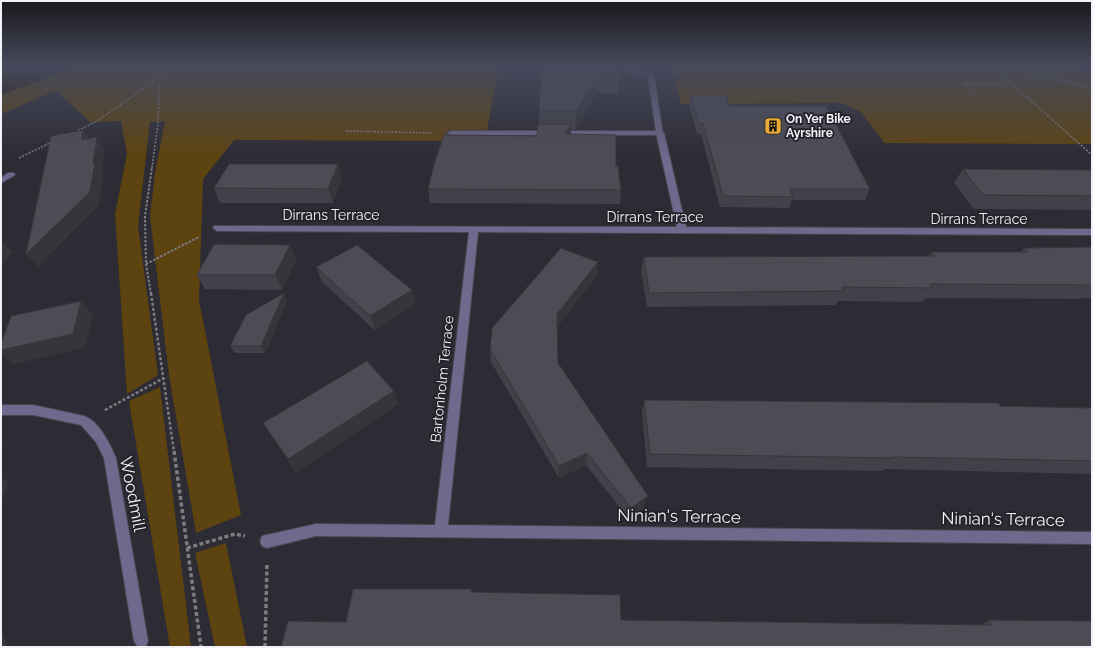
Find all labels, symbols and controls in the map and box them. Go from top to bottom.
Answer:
place label: On Yer Bike Ayrshire [786,112,851,140]
building icon: On Yer Bike Ayrshire [763,116,783,136]
street label: Dirrans Terrace [282,207,380,223]
street label: Dirrans Terrace [606,209,704,225]
street label: Dirrans Terrace [930,211,1028,227]
street label: Bartonholm Terrace [427,315,457,443]
street label: Woodmill [116,455,150,534]
street label: Ninian's Terrace [617,505,741,527]
street label: Ninian's Terrace [941,508,1065,530]

